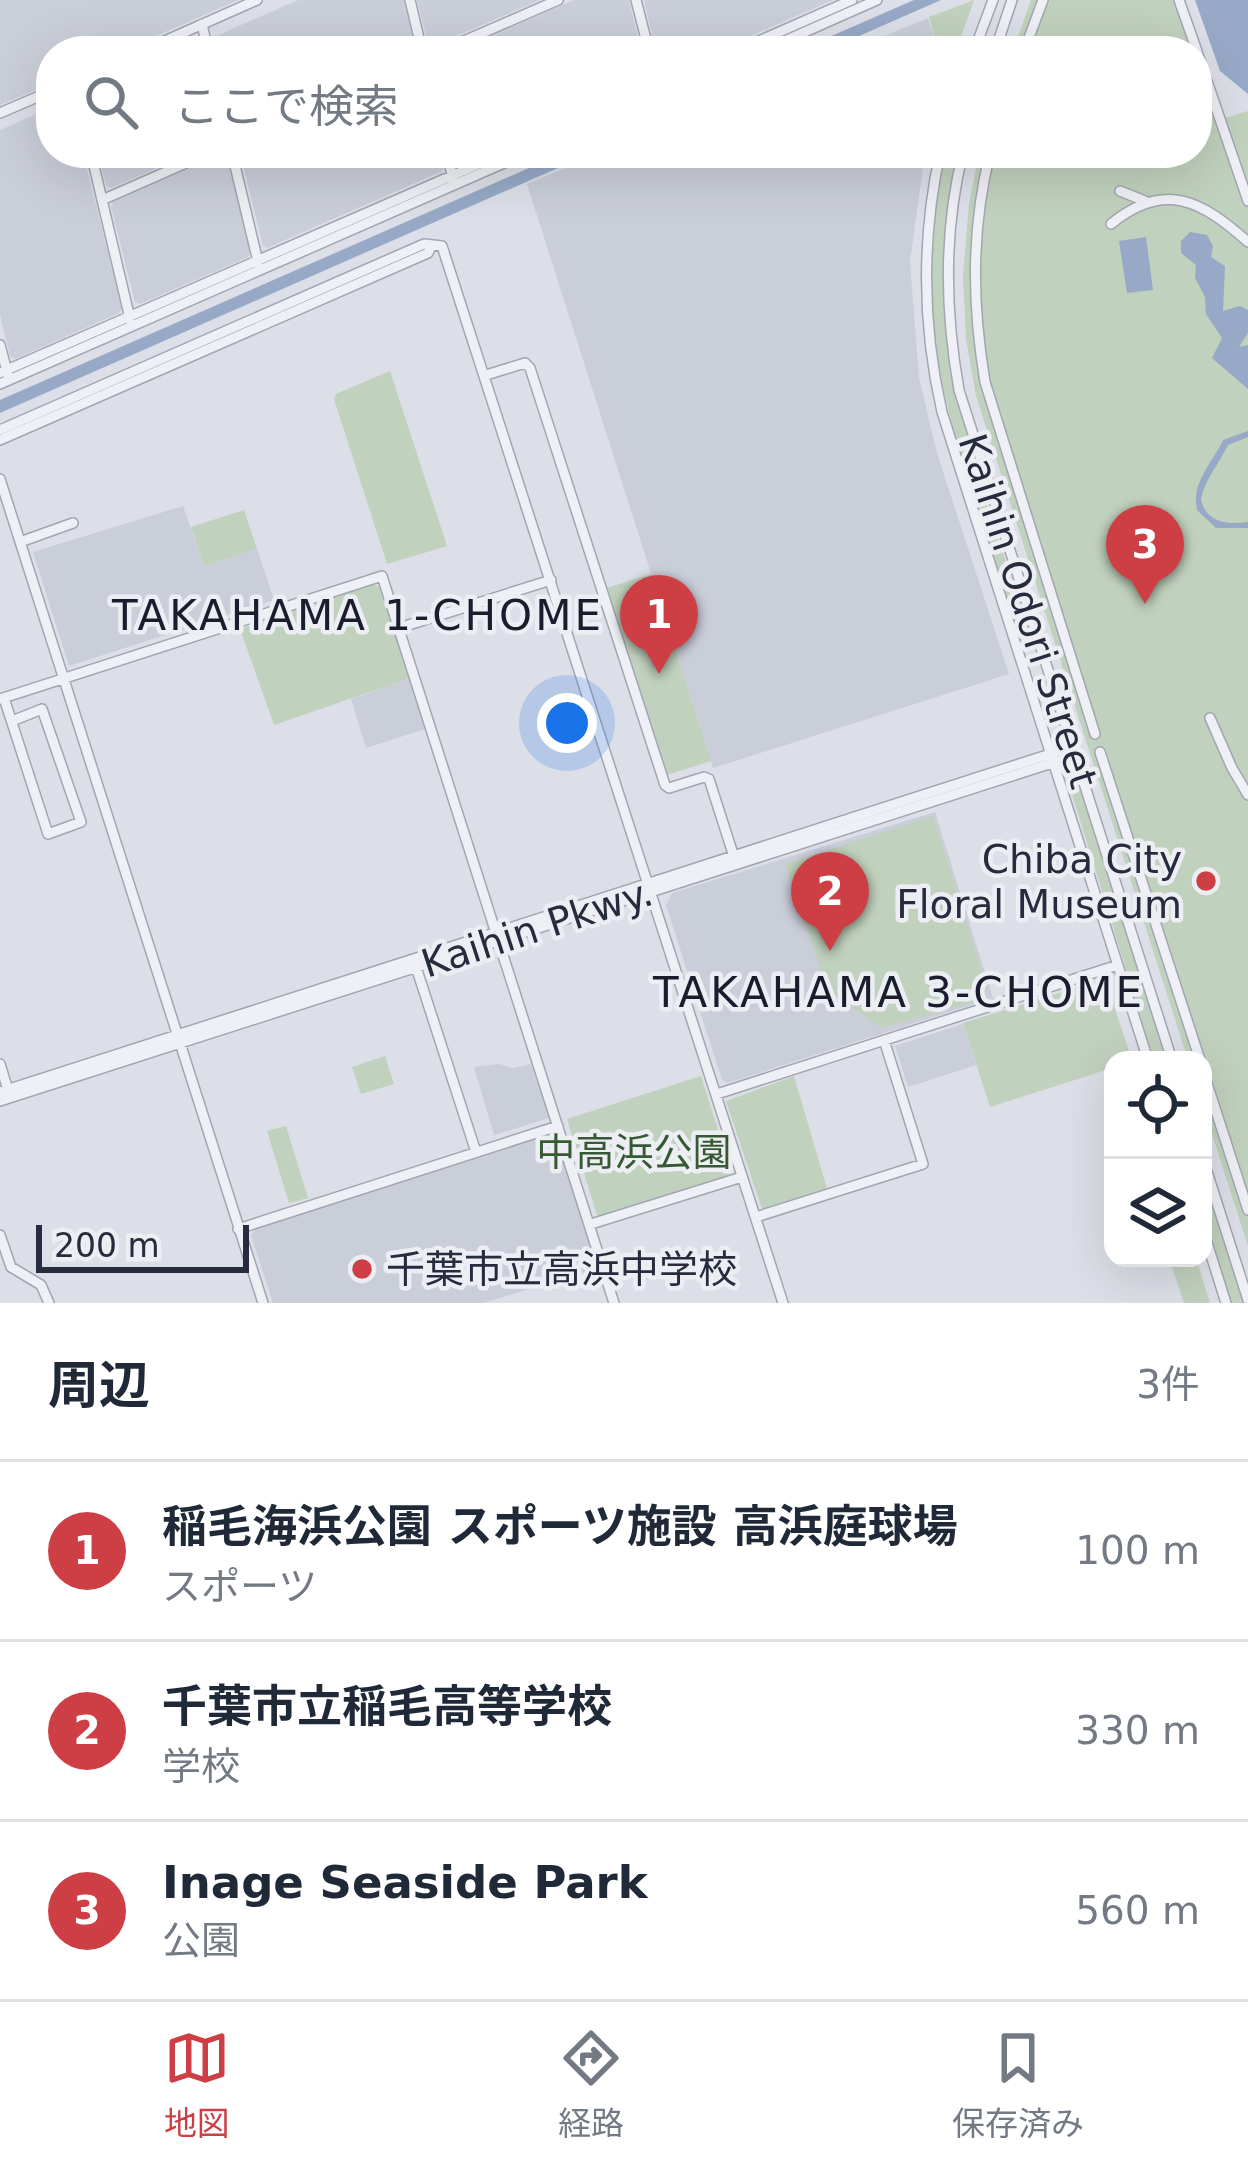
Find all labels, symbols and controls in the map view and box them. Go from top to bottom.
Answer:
search box [36,36,1212,168]
icon: search [78,69,144,135]
text: ここで検索 [174,80,399,133]
street label: Kaihin Odori Street [950,428,1106,794]
pin: 3 [1106,505,1184,604]
pin: 1 [620,575,698,674]
district label: TAKAHAMA 1-CHOME [111,591,604,640]
your location [537,693,597,753]
place label: Chiba City Floral Museum [896,837,1182,927]
pin: 2 [791,852,869,951]
marker: Chiba City Floral Museum [1193,868,1219,894]
street label: Kaihin Pkwy. [416,869,658,987]
district label: TAKAHAMA 3-CHOME [652,968,1145,1017]
map controls [1104,1051,1212,1267]
button: locate [1104,1051,1212,1159]
park label: 中高浜公園 [536,1130,732,1175]
button: layers [1104,1159,1212,1267]
scale bar [36,1219,249,1272]
text: 200 m [54,1226,160,1265]
place label: 千葉市立高浜中学校 [386,1247,737,1292]
marker: 千葉市立高浜中学校 [349,1256,375,1282]
text: 周辺 [48,1356,150,1415]
text: 3件 [1136,1362,1200,1407]
text: 稲毛海浜公園 スポーツ施設 高浜庭球場 [162,1500,957,1553]
text: 1 [73,1528,101,1573]
text: 100 m [1075,1528,1200,1573]
text: スポーツ [162,1564,317,1609]
text: 千葉市立稲毛高等学校 [162,1680,612,1733]
text: 2 [73,1708,101,1753]
text: 330 m [1075,1708,1200,1753]
text: 学校 [162,1744,240,1789]
text: Inage Seaside Park [162,1856,648,1909]
text: 3 [73,1888,101,1933]
text: 560 m [1075,1888,1200,1933]
text: 公園 [162,1918,240,1963]
tab: 地図 [164,2025,230,2145]
tab: 経路 [558,2025,624,2145]
tab: 保存済み [952,2025,1084,2145]

